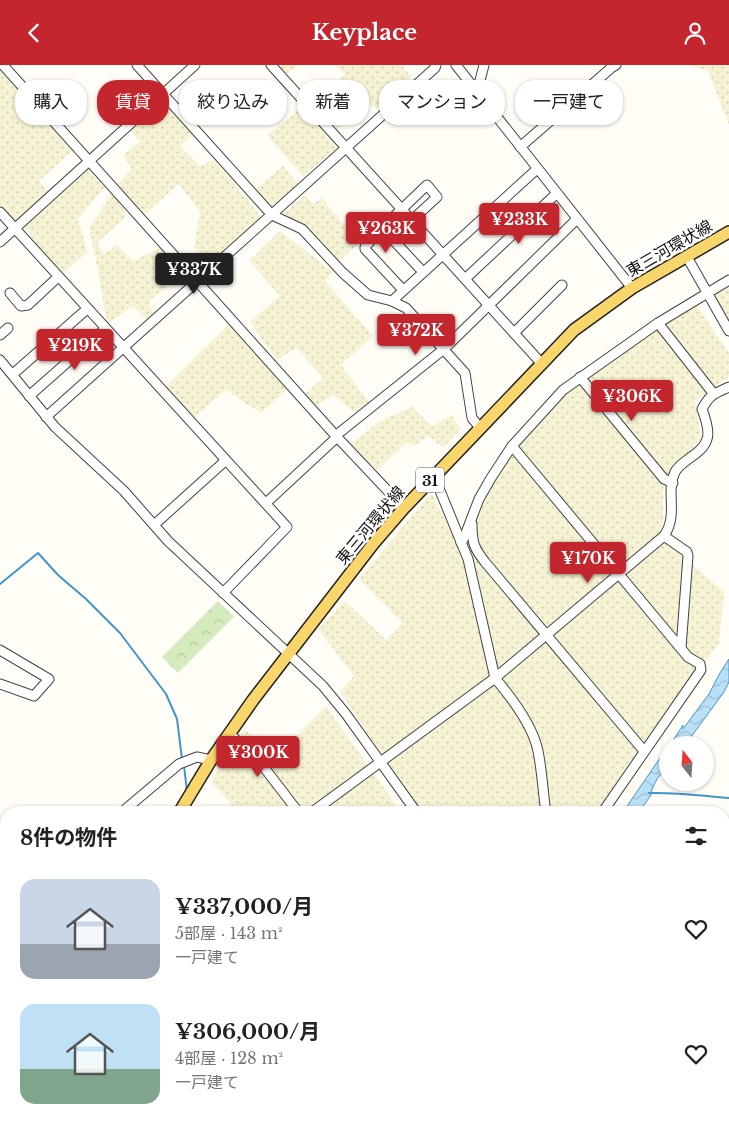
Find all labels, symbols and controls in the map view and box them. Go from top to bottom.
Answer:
icon: back [20,19,48,47]
text: Keyplace [312,19,417,46]
icon: person [681,19,709,47]
chip: 購入 [15,80,87,125]
chip: 賃貸 [97,80,169,125]
chip: 絞り込み [179,80,287,125]
chip: 新着 [297,80,369,125]
chip: マンション [379,80,505,125]
chip: 一戸建て [515,80,623,125]
pin: ¥233K [484,203,554,245]
text: ¥233K [490,209,548,229]
pin: ¥263K [351,211,421,254]
street label: 東三河環状線 [622,215,716,281]
text: ¥263K [357,218,415,238]
pin: ¥337K [159,253,229,295]
text: ¥337K [166,259,222,279]
pin: ¥372K [381,313,451,356]
text: ¥372K [388,320,444,340]
pin: ¥219K [40,329,110,371]
text: ¥219K [48,335,102,355]
pin: ¥306K [597,379,667,422]
text: ¥306K [602,386,662,406]
road number: 31 [416,467,444,493]
street label: 東三河環状線 [331,482,409,568]
pin: ¥170K [553,541,623,584]
text: ¥170K [561,548,615,568]
pin: ¥300K [223,735,293,778]
north arrow [659,736,714,791]
map controls [659,736,714,791]
text: ¥300K [227,742,289,762]
icon: filters [682,822,710,850]
text: 8件の物件 [20,825,117,851]
text: ¥337,000/月 [175,894,313,920]
icon: home [60,899,120,959]
icon: heart [682,915,710,943]
text: 5部屋 · 143 m² [175,923,283,943]
text: 一戸建て [175,947,239,967]
text: ¥306,000/月 [175,1019,320,1045]
icon: home [60,1024,120,1084]
icon: heart [682,1040,710,1068]
text: 4部屋 · 128 m² [175,1048,283,1068]
text: 一戸建て [175,1072,239,1092]

